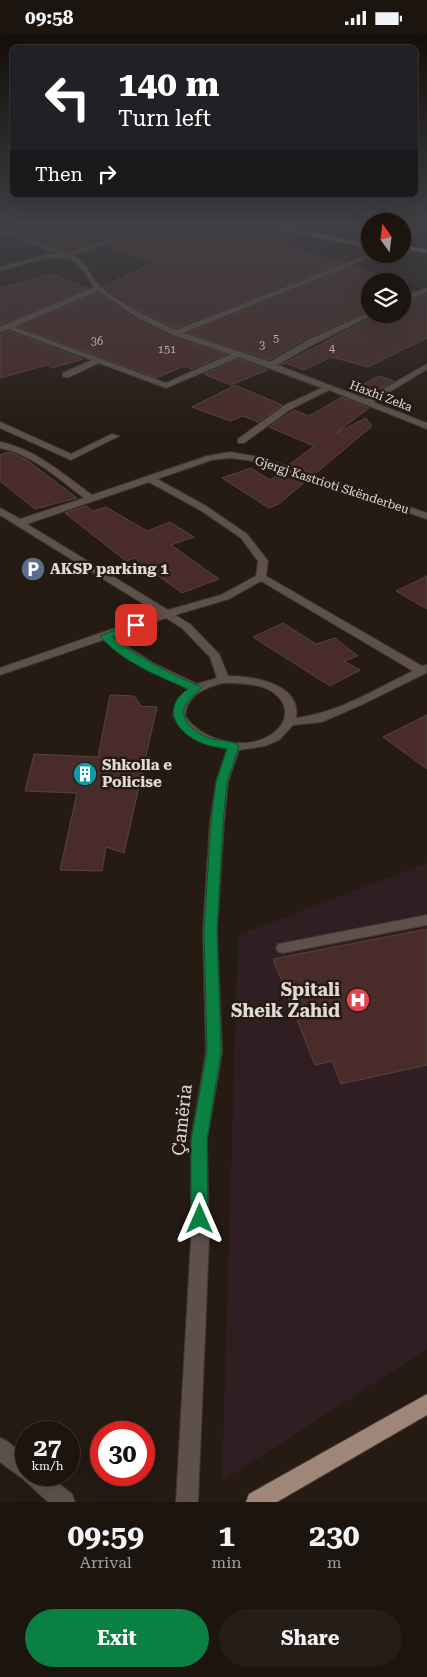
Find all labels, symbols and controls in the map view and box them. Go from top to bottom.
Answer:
text: 09:58 [25,6,74,29]
text: 140 m [118,64,219,105]
icon: left [35,65,100,130]
text: Turn left [118,106,211,131]
icon: right [93,160,121,188]
text: Then [35,163,83,186]
north arrow [361,213,411,263]
map controls [361,213,411,323]
button: layers [361,273,411,323]
house number: 5 [273,332,279,345]
house number: 36 [91,335,103,348]
house number: 3 [259,339,265,352]
house number: 4 [329,342,336,355]
house number: 151 [158,343,176,356]
street label: Haxhi Zeka [348,378,415,415]
street label: Gjergj Kastrioti Skënderbeu [253,453,411,517]
parking icon: AKSP parking 1 [20,556,46,582]
place label: AKSP parking 1 [50,560,169,578]
pin [115,604,157,646]
icon: arrive [122,611,150,639]
place label: Shkolla e Policise [102,756,172,791]
building icon: Shkolla e Policise [72,761,98,787]
place label: Spitali Sheik Zahid [231,979,340,1021]
hospital icon: Spitali Sheik Zahid [345,987,371,1013]
street label: Çamëria [167,1083,196,1157]
position arrow [173,1192,225,1244]
speed limit sign: 30 [90,1421,155,1486]
text: 27 [33,1433,62,1462]
text: km/h [31,1459,64,1473]
text: 09:59 [67,1518,144,1553]
text: 1 [218,1518,235,1553]
text: 230 [309,1518,359,1553]
text: Arrival [80,1553,132,1572]
text: min [212,1553,242,1572]
text: m [327,1553,342,1572]
button: Exit [25,1609,209,1667]
button: Share [219,1609,402,1667]

